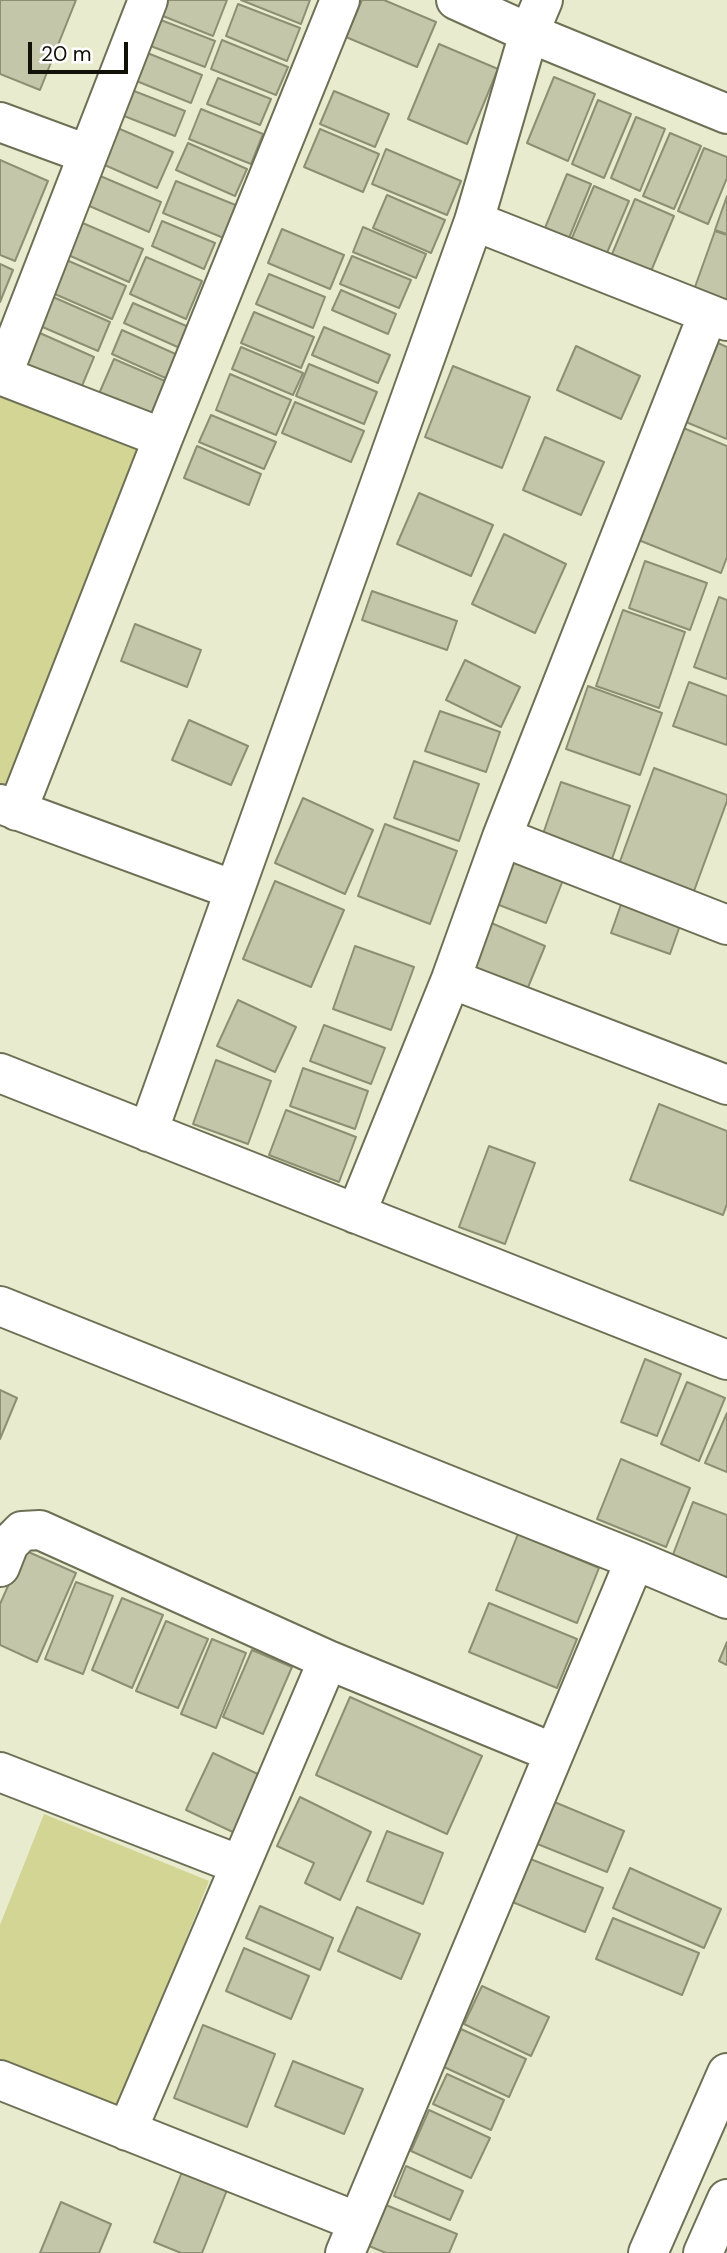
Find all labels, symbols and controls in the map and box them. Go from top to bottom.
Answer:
scale bar [32,28,131,72]
text: 20 m [41,40,92,68]

